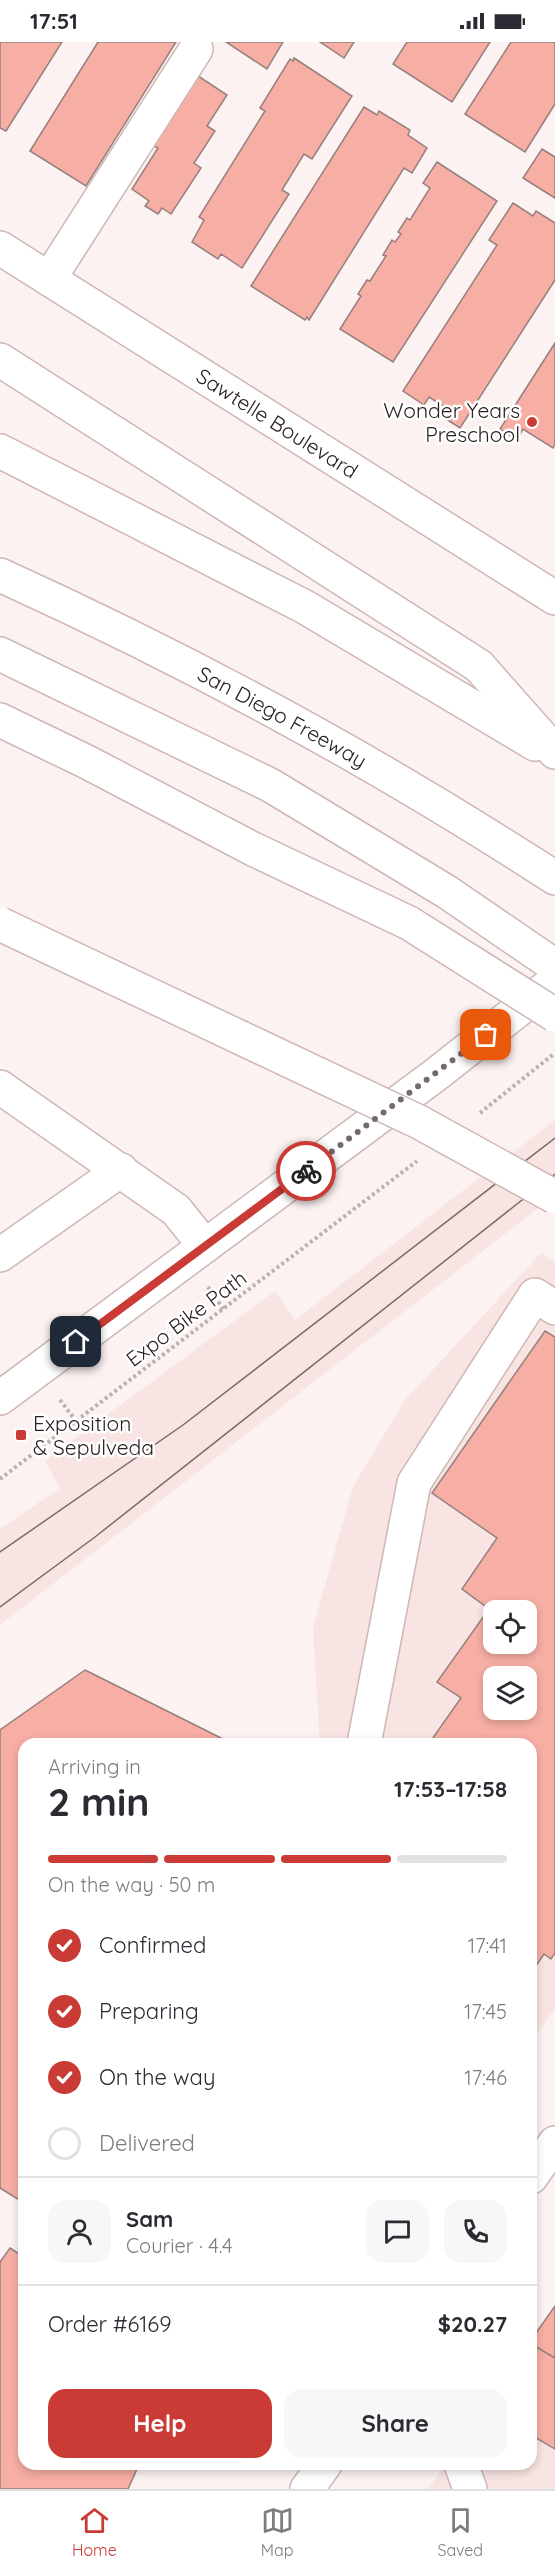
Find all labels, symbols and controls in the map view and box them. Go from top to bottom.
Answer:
text: 17:51 [30,7,78,35]
street label: Sawtelle Boulevard [192,362,363,484]
place label: Wonder Years Preschool [383,397,520,447]
marker: Wonder Years Preschool [525,415,539,429]
street label: San Diego Freeway [194,660,372,773]
pin [460,1009,511,1060]
icon: bag [469,1018,502,1051]
courier [276,1141,336,1201]
icon: bike [290,1155,323,1188]
street label: Expo Bike Path [121,1264,251,1372]
pin [50,1316,101,1367]
icon: home [59,1325,92,1358]
place label: Exposition & Sepulveda [33,1410,154,1460]
marker: Exposition & Sepulveda [14,1428,28,1442]
map controls [483,1600,537,1720]
button: locate [483,1600,537,1654]
button: layers [483,1666,537,1720]
text: Arriving in [48,1754,141,1779]
text: 17:53–17:58 [394,1775,507,1803]
text: 2 min [48,1777,150,1826]
text: On the way · 50 m [48,1872,215,1897]
icon: check [48,1929,81,1962]
text: Confirmed [99,1931,206,1959]
text: 17:41 [468,1933,507,1958]
icon: check [48,1995,81,2028]
text: Preparing [99,1997,199,2025]
text: 17:45 [464,1999,507,2024]
icon: check [48,2061,81,2094]
text: On the way [99,2063,215,2091]
text: 17:46 [464,2065,507,2090]
text: Delivered [99,2129,195,2157]
button: person [48,2200,111,2263]
button: chat [366,2200,429,2263]
button: phone [444,2200,507,2263]
text: Sam [126,2205,173,2233]
text: Courier · 4.4 [126,2233,232,2258]
text: Order #6169 [48,2310,171,2338]
text: $20.27 [438,2310,507,2338]
button: Help [48,2389,272,2458]
button: Share [284,2389,507,2458]
tab: Home [72,2504,117,2560]
tab: Map [261,2504,294,2560]
tab: Saved [437,2504,483,2560]

